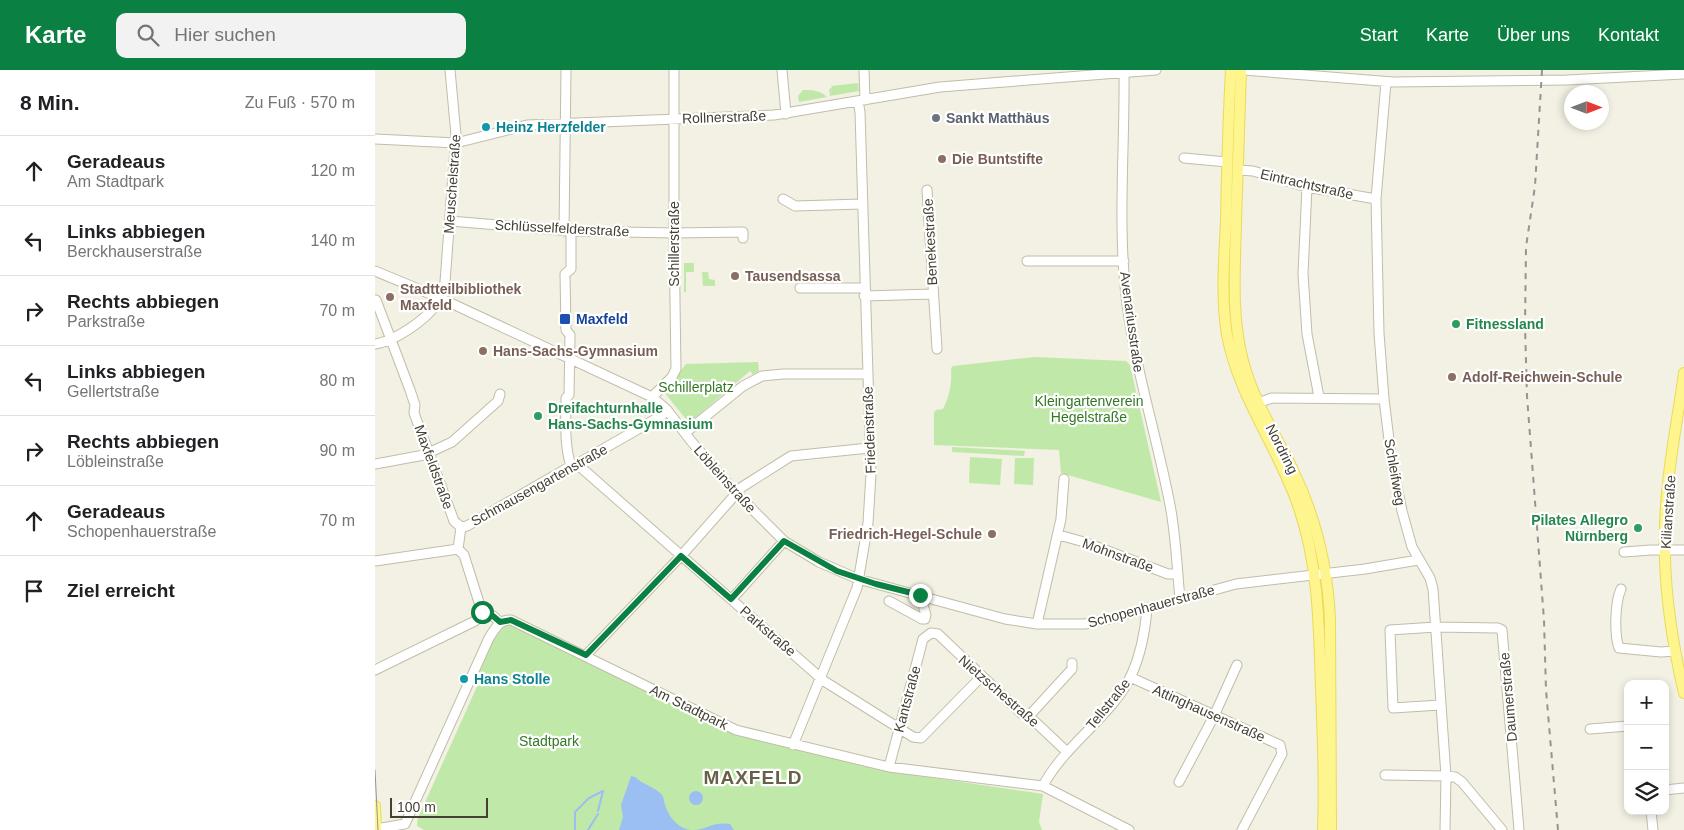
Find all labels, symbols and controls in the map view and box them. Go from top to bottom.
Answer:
search box [116,13,466,58]
text: Karte [25,21,86,48]
icon: search [134,21,162,49]
text: Hier suchen [174,24,276,45]
text: Start [1360,25,1398,45]
text: Karte [1426,25,1469,45]
text: Über uns [1497,25,1570,45]
text: Kontakt [1598,25,1659,45]
north arrow [1564,85,1609,130]
text: 8 Min. [20,91,80,114]
text: Zu Fuß · 570 m [245,94,355,111]
street label: Rollnerstraße [682,108,766,126]
place label: Sankt Matthäus [946,110,1050,126]
marker: Sankt Matthäus [930,112,942,124]
place label: Heinz Herzfelder [496,119,606,135]
marker: Heinz Herzfelder [480,121,492,133]
street label: Meuschelstraße [441,134,463,234]
text: Geradeaus [67,151,165,172]
place label: Die Buntstifte [952,151,1043,167]
marker: Die Buntstifte [936,153,948,165]
icon: ahead [20,157,48,185]
text: 120 m [311,162,355,179]
street label: Eintrachtstraße [1259,166,1355,203]
text: Am Stadtpark [67,173,164,190]
street label: Benekestraße [920,198,940,286]
street label: Schillerstraße [666,201,682,287]
street label: Schlüsselfelderstraße [494,216,630,240]
text: Links abbiegen [67,221,205,242]
icon: left [20,227,48,255]
text: 140 m [311,232,355,249]
text: Berckhauserstraße [67,243,202,260]
place label: Tausendsassa [745,268,841,284]
marker: Tausendsassa [729,270,741,282]
street label: Avenariusstraße [1117,271,1147,374]
place label: Stadtteilbibliothek Maxfeld [400,281,522,313]
text: Rechts abbiegen [67,291,219,312]
marker: Stadtteilbibliothek Maxfeld [384,291,396,303]
icon: right [20,297,48,325]
text: 70 m [319,302,355,319]
place label: Maxfeld [576,311,628,327]
marker: Maxfeld [558,312,572,326]
text: Parkstraße [67,313,145,330]
place label: Fitnessland [1466,316,1544,332]
marker: Fitnessland [1450,318,1462,330]
place label: Hans-Sachs-Gymnasium [493,343,658,359]
marker: Hans-Sachs-Gymnasium [477,345,489,357]
text: Links abbiegen [67,361,205,382]
icon: left [20,367,48,395]
place label: Adolf-Reichwein-Schule [1462,369,1622,385]
marker: Adolf-Reichwein-Schule [1446,371,1458,383]
text: 80 m [319,372,355,389]
park label: Schillerplatz [658,379,734,395]
text: Gellertstraße [67,383,159,400]
street label: Friedenstraße [859,386,879,474]
park label: Kleingartenverein Hegelstraße [1035,393,1143,425]
place label: Dreifachturnhalle Hans-Sachs-Gymnasium [548,400,713,432]
marker: Dreifachturnhalle Hans-Sachs-Gymnasium [532,410,544,422]
street label: Nordring [1263,421,1301,477]
street label: Maxfeldstraße [411,423,457,512]
text: Rechts abbiegen [67,431,219,452]
icon: right [20,437,48,465]
street label: Schleifweg [1381,437,1409,507]
street label: Schmausengartenstraße [468,441,610,529]
text: 90 m [319,442,355,459]
street label: Löbleinstraße [691,442,759,516]
text: Löbleinstraße [67,453,164,470]
street label: Kilianstraße [1657,474,1679,549]
text: Geradeaus [67,501,165,522]
icon: ahead [20,507,48,535]
text: 70 m [319,512,355,529]
place label: Pilates Allegro Nürnberg [1531,512,1628,544]
marker: Pilates Allegro Nürnberg [1632,522,1644,534]
text: Schopenhauerstraße [67,523,216,540]
place label: Friedrich-Hegel-Schule [829,526,982,542]
marker: Friedrich-Hegel-Schule [986,528,998,540]
street label: Mohnstraße [1080,535,1156,575]
icon: arrive [20,577,48,605]
text: Ziel erreicht [67,580,175,601]
street label: Schopenhauerstraße [1086,581,1216,631]
route end [909,584,932,607]
route start [471,601,494,624]
street label: Parkstraße [737,603,799,660]
street label: Nietzschestraße [956,652,1043,730]
street label: Daumerstraße [1496,652,1520,742]
street label: Kantstraße [890,664,924,734]
place label: Hans Stolle [474,671,550,687]
marker: Hans Stolle [458,673,470,685]
street label: Tellstraße [1083,675,1133,733]
map controls [1624,680,1669,815]
button: + [1624,680,1669,725]
street label: Am Stadtpark [647,681,732,733]
street label: Attinghausenstraße [1150,681,1268,745]
button: − [1624,725,1669,770]
park label: Stadtpark [519,733,580,749]
district label: MAXFELD [704,767,802,788]
button: layers [1624,770,1669,815]
scale bar [390,795,487,818]
text: 100 m [397,799,436,815]

